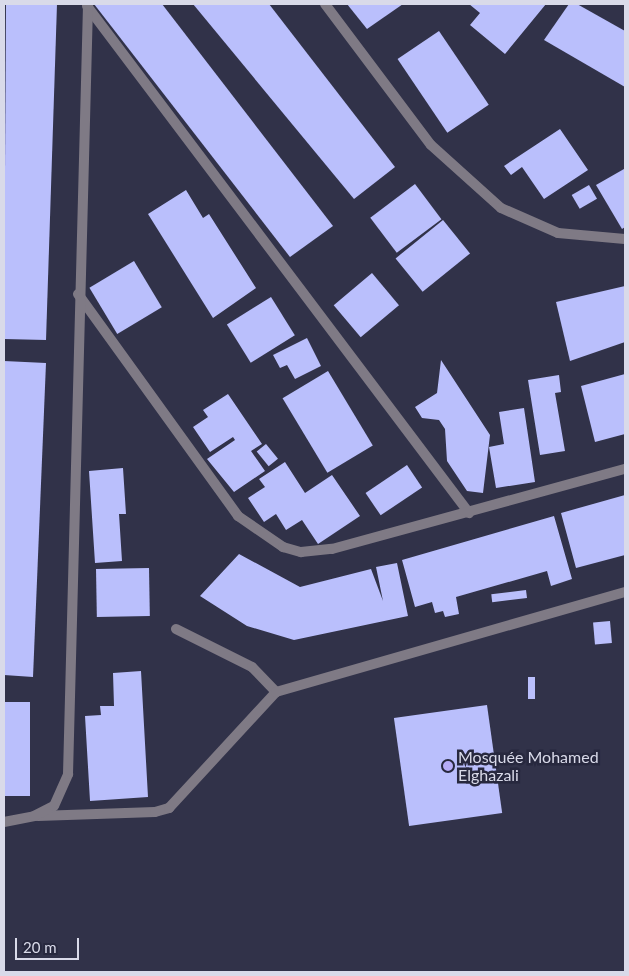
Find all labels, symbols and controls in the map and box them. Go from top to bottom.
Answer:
place label: Mosquée Mohamed Elghazali [458,747,599,785]
marker: Mosquée Mohamed Elghazali [442,760,454,772]
scale bar [18,928,81,960]
text: 20 m [23,938,57,956]

